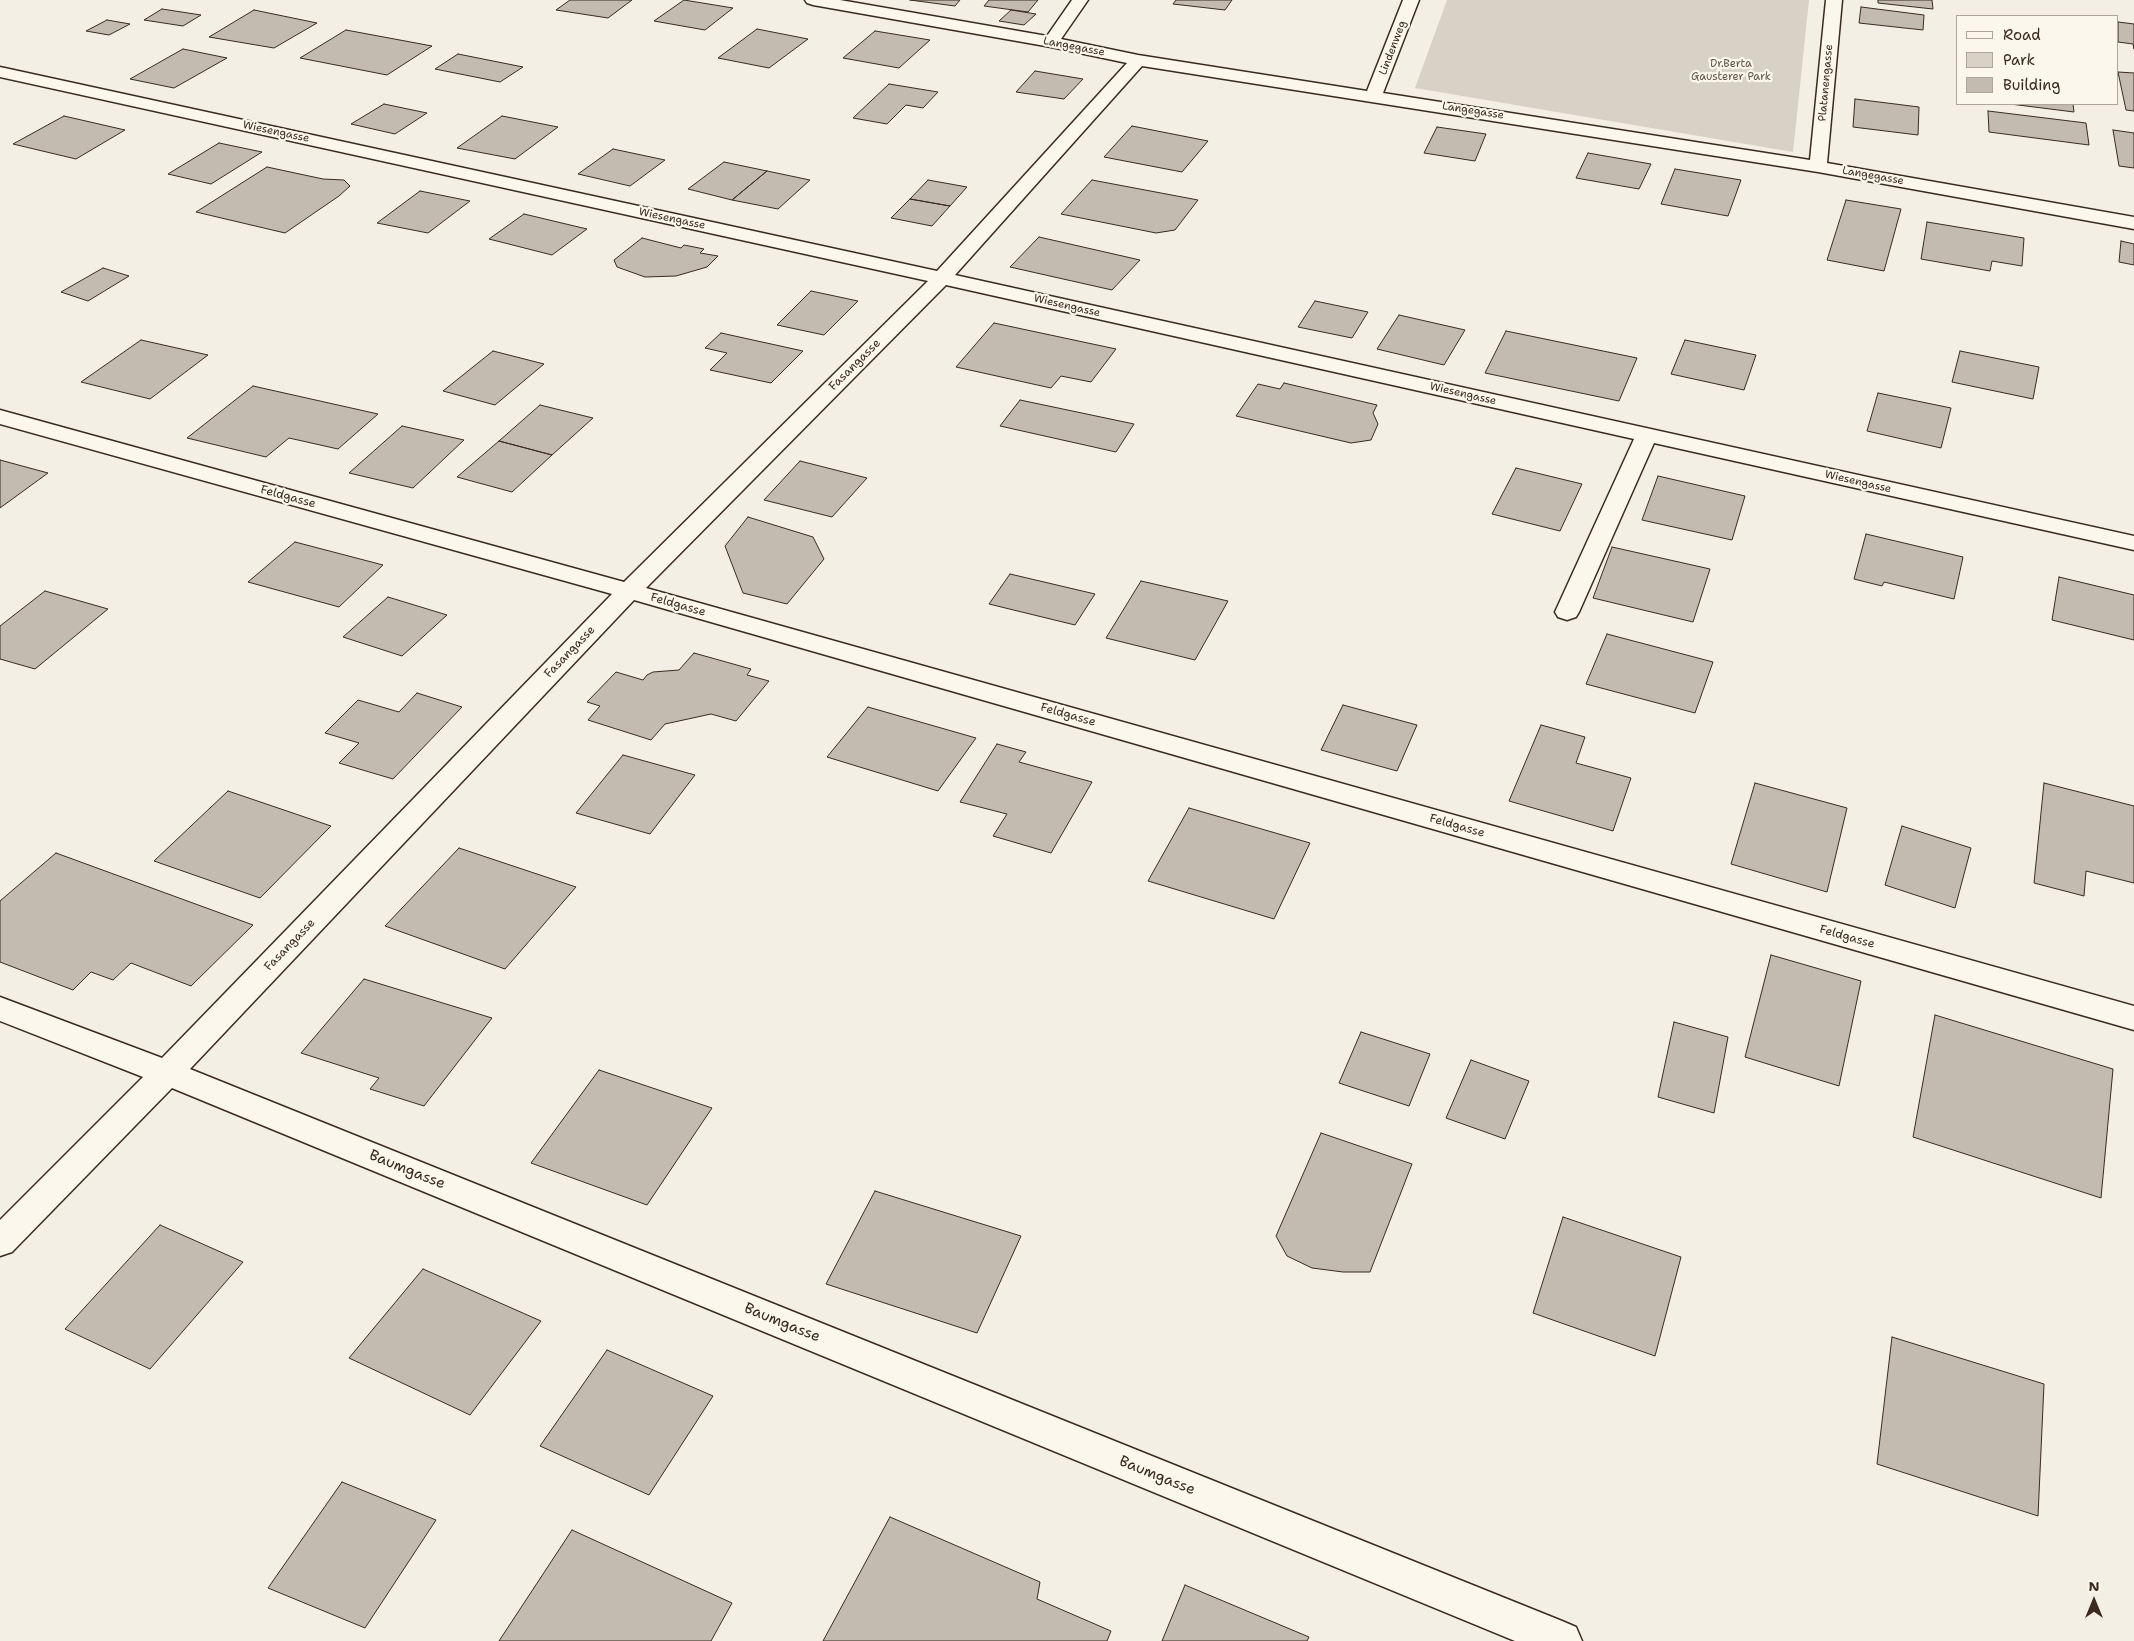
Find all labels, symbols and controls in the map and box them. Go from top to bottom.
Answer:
legend [1956,15,2119,105]
street label: Lindenweg [1377,19,1409,77]
text: Road [2003,25,2041,45]
street label: Langegasse [1042,35,1106,59]
street label: Platanengasse [1816,44,1836,122]
text: Park [2003,50,2035,70]
park label: Dr.Berta Gausterer Park [1691,57,1771,83]
text: Building [2003,75,2060,95]
street label: Langegasse [1441,100,1505,122]
street label: Wiesengasse [241,118,311,146]
street label: Langegasse [1841,164,1905,188]
street label: Wiesengasse [637,205,707,233]
street label: Wiesengasse [1032,292,1102,320]
street label: Fasangasse [826,336,884,394]
street label: Wiesengasse [1428,380,1498,408]
street label: Wiesengasse [1823,468,1893,496]
street label: Feldgasse [259,483,317,511]
street label: Feldgasse [649,590,707,620]
street label: Fasangasse [542,623,598,681]
street label: Feldgasse [1039,700,1097,730]
street label: Feldgasse [1428,811,1486,841]
street label: Fasangasse [262,916,318,974]
street label: Feldgasse [1818,922,1876,952]
street label: Baumgasse [366,1147,448,1193]
street label: Baumgasse [741,1300,823,1346]
street label: Baumgasse [1116,1453,1198,1499]
north arrow [2069,1576,2119,1626]
text: N [2088,1577,2100,1595]

